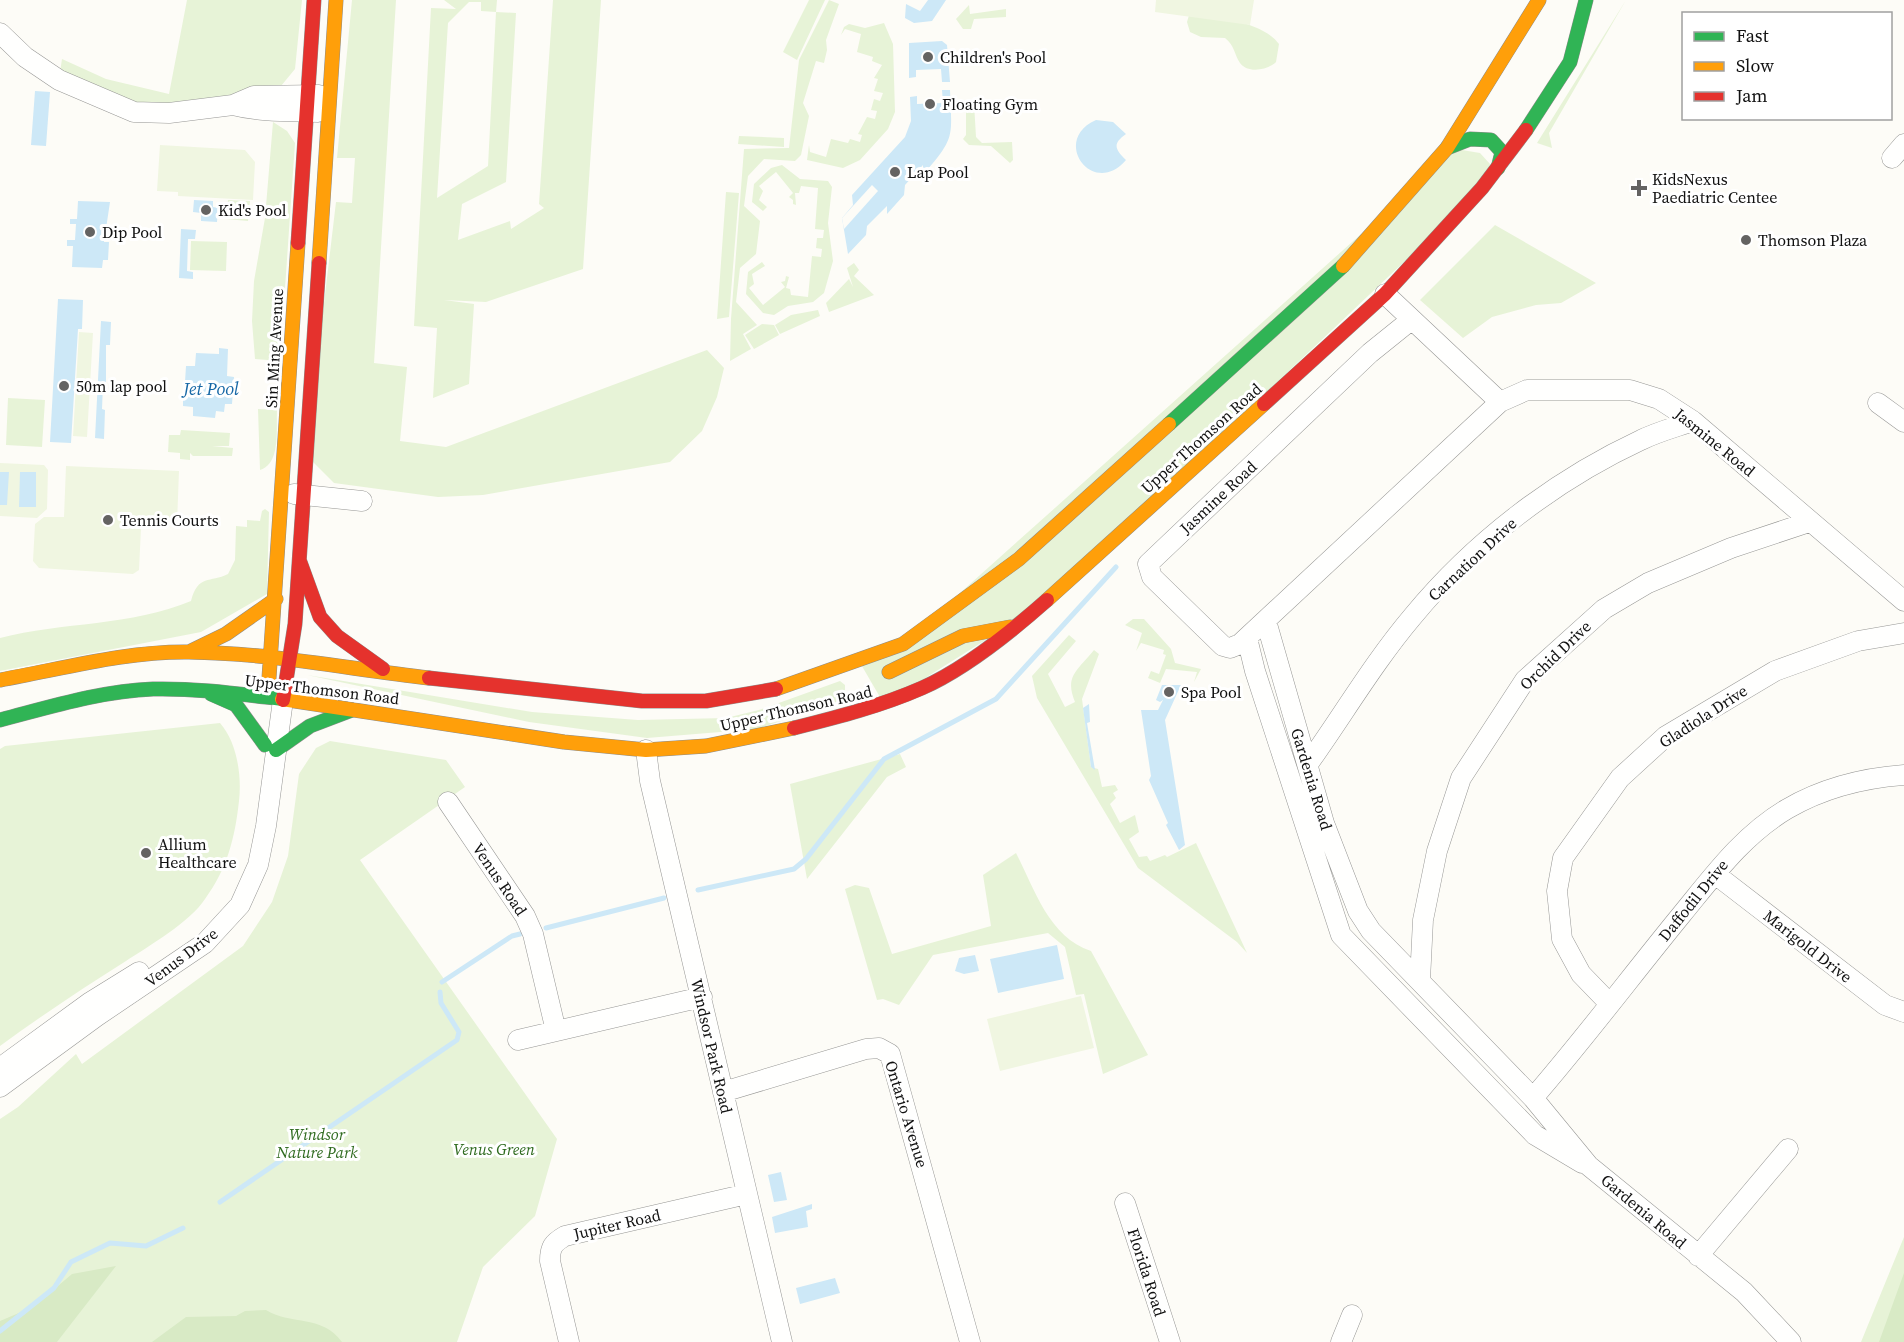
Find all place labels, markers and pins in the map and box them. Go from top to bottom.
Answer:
place label: Children's Pool [940,46,1047,68]
marker: Children's Pool [921,50,935,64]
place label: Floating Gym [942,93,1038,115]
marker: Floating Gym [923,97,937,111]
place label: Lap Pool [907,161,969,183]
marker: Lap Pool [888,165,902,179]
place label: KidsNexus Paediatric Centee [1652,168,1777,208]
marker: KidsNexus Paediatric Centee [1630,179,1648,197]
place label: Kid's Pool [218,199,287,221]
marker: Kid's Pool [199,203,213,217]
place label: Dip Pool [102,221,163,243]
marker: Dip Pool [83,225,97,239]
place label: Thomson Plaza [1758,229,1868,251]
marker: Thomson Plaza [1739,233,1753,247]
place label: 50m lap pool [76,375,167,397]
marker: 50m lap pool [57,379,71,393]
place label: Tennis Courts [120,509,219,531]
marker: Tennis Courts [101,513,115,527]
place label: Spa Pool [1181,681,1242,703]
marker: Spa Pool [1162,685,1176,699]
place label: Allium Healthcare [158,833,237,873]
marker: Allium Healthcare [139,846,153,860]

